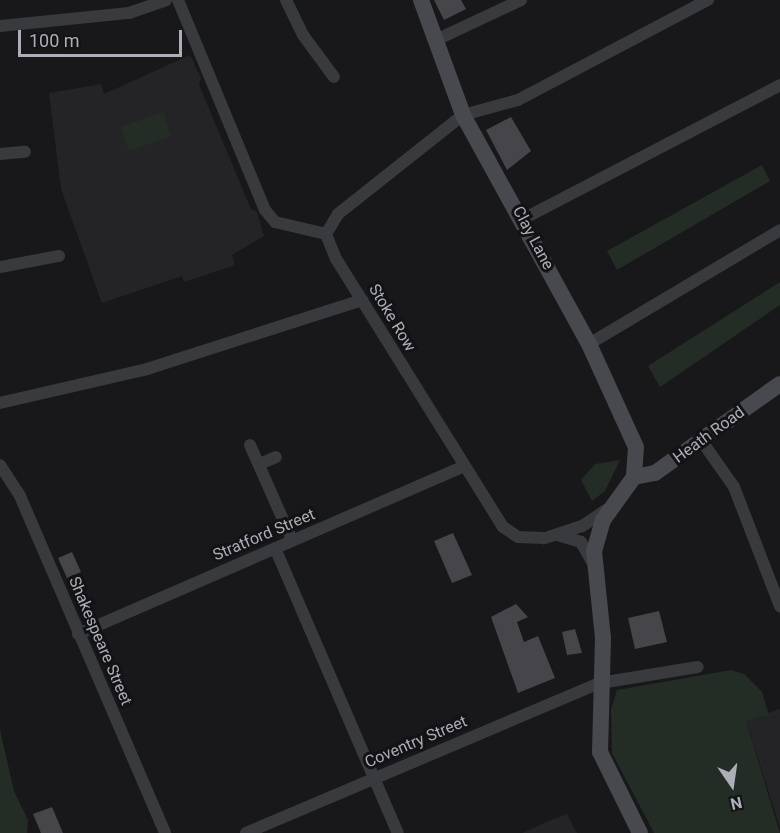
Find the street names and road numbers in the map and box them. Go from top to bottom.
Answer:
street label: Clay Lane [508,203,558,273]
street label: Stoke Row [364,281,420,355]
street label: Heath Road [670,403,748,467]
street label: Stratford Street [210,505,318,565]
street label: Shakespeare Street [64,574,136,708]
street label: Coventry Street [362,712,470,772]

